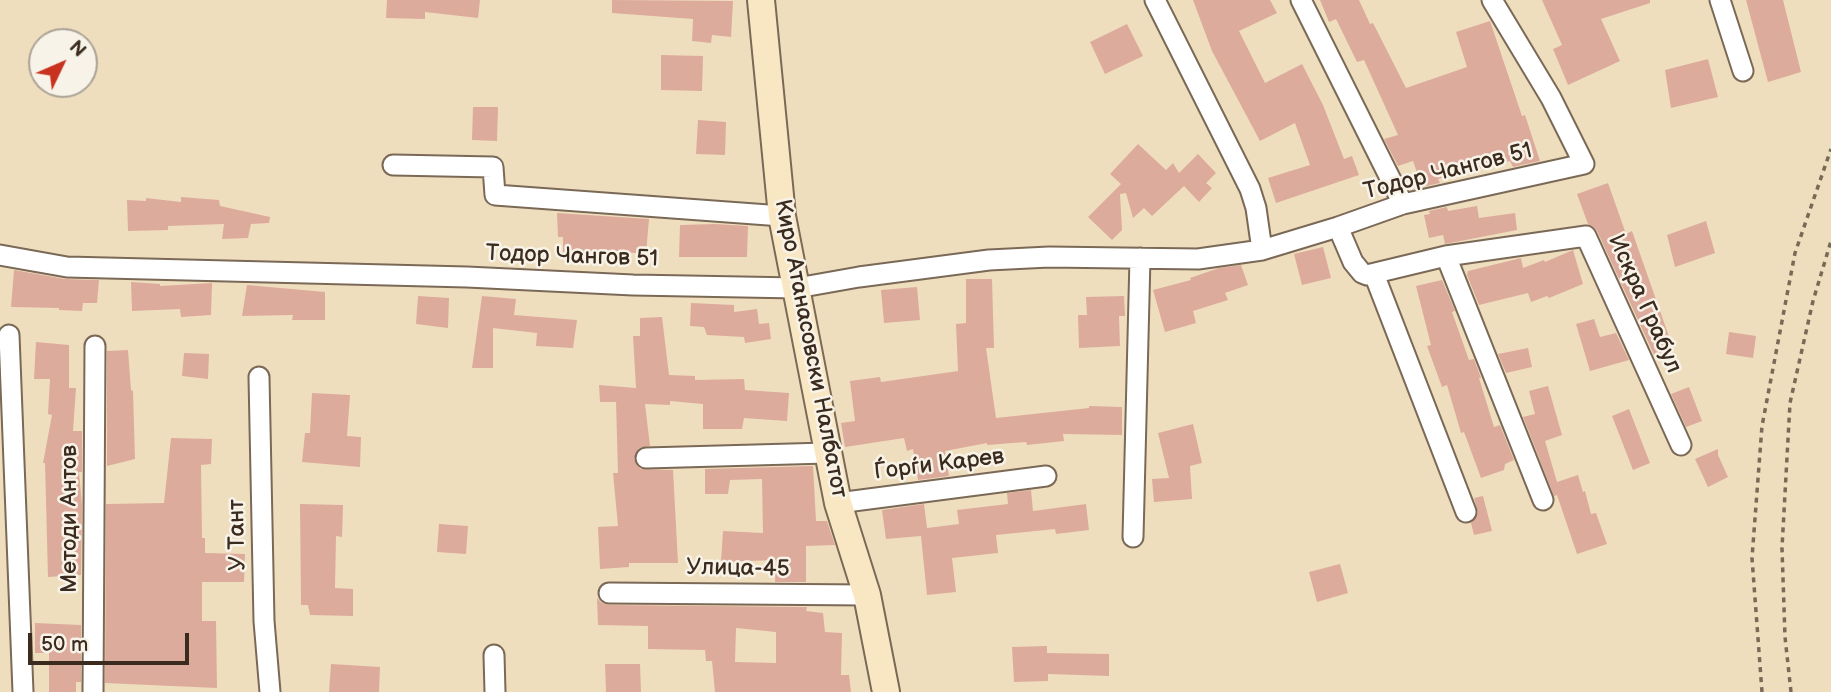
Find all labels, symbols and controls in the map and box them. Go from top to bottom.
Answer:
north arrow [28,28,98,98]
text: N [64,36,90,63]
street label: Тодор Чангов 51 [1361,138,1535,206]
street label: Киро Атанасовски Налбатот [767,197,853,501]
street label: Искра Грабул [1601,230,1687,378]
street label: Тодор Чангов 51 [485,240,659,274]
street label: Ѓорѓи Карев [872,443,1006,487]
street label: Методи Антов [56,445,84,593]
street label: У Тант [224,499,252,571]
street label: Улица-45 [686,554,790,584]
scale bar [32,618,192,662]
text: 50 m [41,632,88,657]

